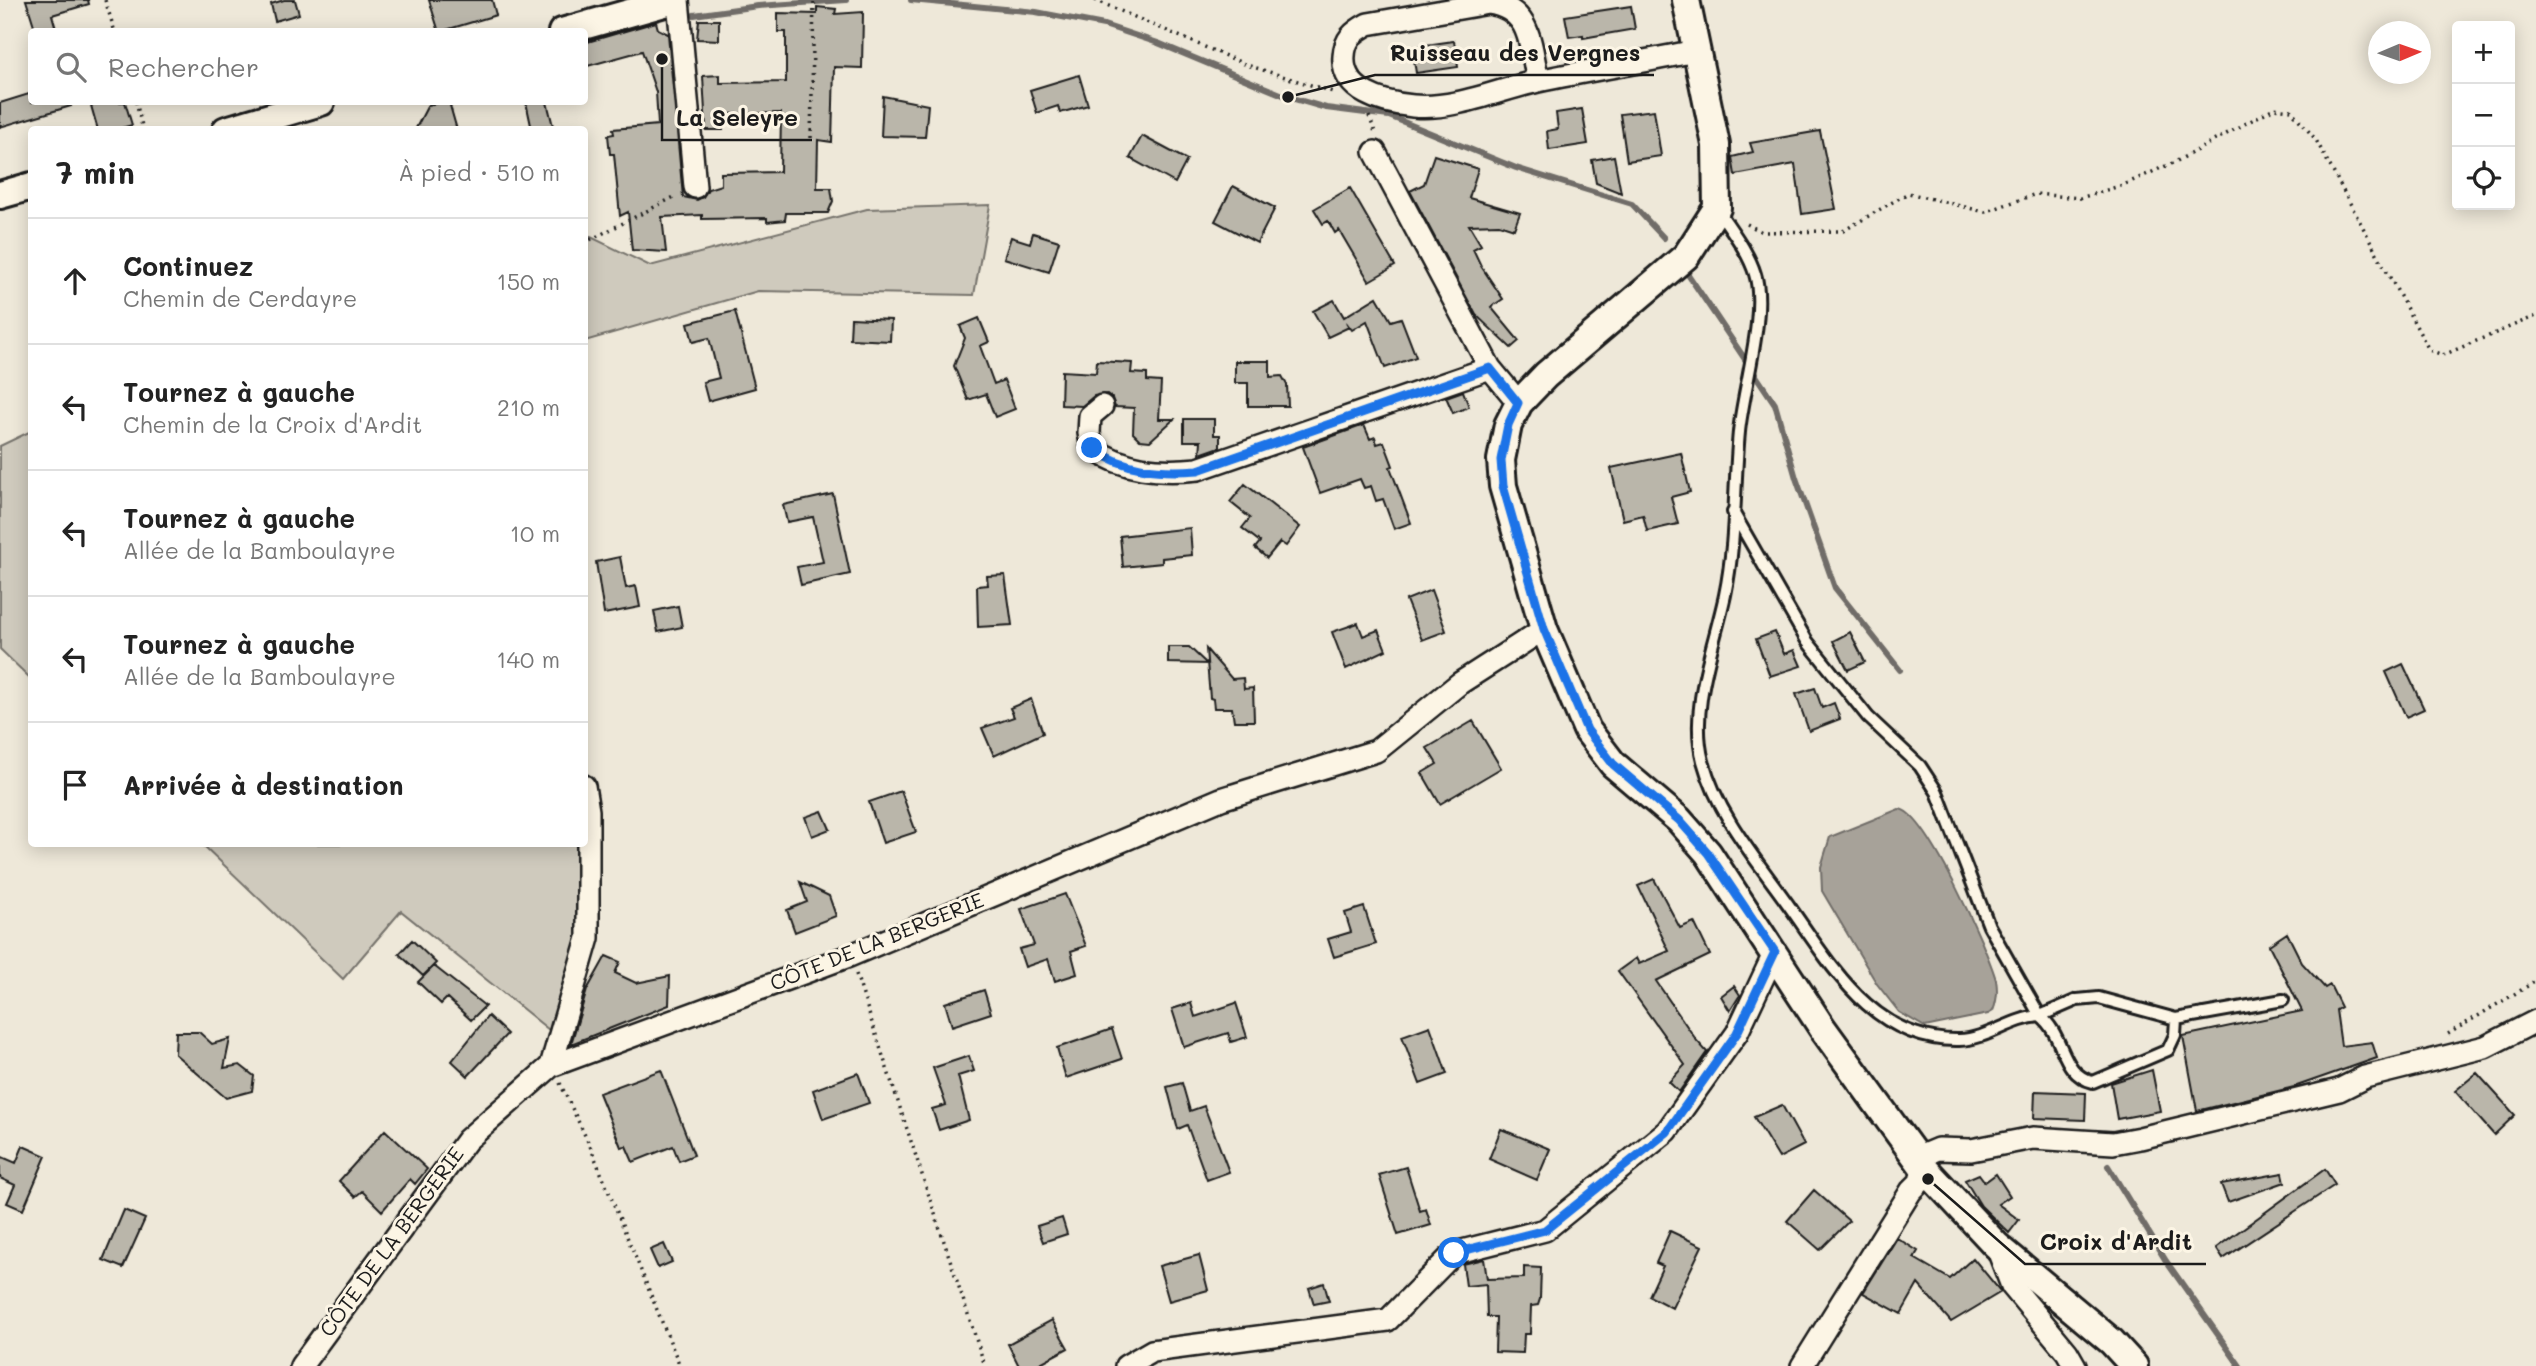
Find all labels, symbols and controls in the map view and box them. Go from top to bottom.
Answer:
north arrow [2368,21,2431,84]
map controls [2452,21,2515,210]
button: + [2452,21,2515,84]
search box [28,28,588,105]
callout: Ruisseau des Vergnes [1375,31,1654,75]
text: Ruisseau des Vergnes [1390,37,1640,67]
icon: search [52,48,90,86]
text: Rechercher [108,50,259,84]
button: − [2452,84,2515,147]
callout: La Seleyre [662,96,812,140]
text: La Seleyre [676,102,798,132]
button: locate [2452,147,2515,210]
text: 7 min [56,152,135,192]
text: À pied · 510 m [398,157,560,187]
text: Continuez [123,249,253,283]
icon: ahead [56,262,94,300]
text: 150 m [496,266,560,296]
text: Chemin de Cerdayre [123,283,357,313]
text: Tournez à gauche [123,375,355,409]
icon: left [56,388,94,426]
text: 210 m [497,392,560,422]
text: Chemin de la Croix d'Ardit [123,409,422,439]
route end [1076,432,1107,463]
text: Tournez à gauche [123,501,355,535]
icon: left [56,514,94,552]
text: 10 m [510,518,560,548]
text: Allée de la Bamboulayre [123,535,396,565]
text: Tournez à gauche [123,627,355,661]
icon: left [56,640,94,678]
text: 140 m [496,644,560,674]
text: Allée de la Bamboulayre [123,661,396,691]
icon: arrive [56,766,94,804]
text: Arrivée à destination [123,768,403,802]
street label: CÔTE DE LA BERGERIE [766,885,987,996]
street label: CÔTE DE LA BERGERIE [313,1141,469,1341]
callout: Croix d'Ardit [2025,1220,2206,1264]
text: Croix d'Ardit [2040,1226,2192,1256]
route start [1438,1237,1469,1268]

